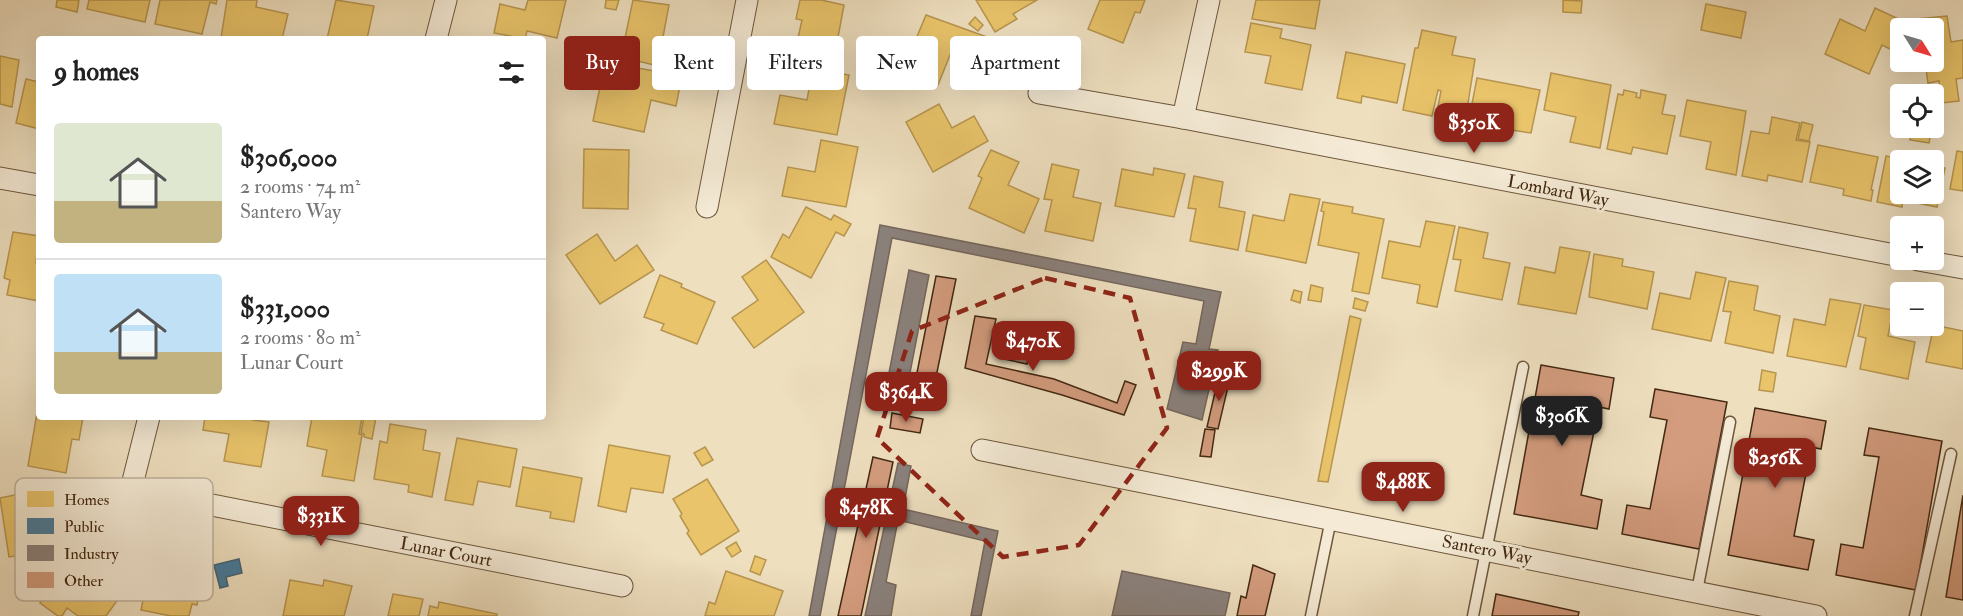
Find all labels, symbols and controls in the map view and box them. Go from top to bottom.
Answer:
north arrow [1890,18,1944,72]
map controls [1890,18,1944,336]
chip: Buy [564,36,640,90]
chip: Rent [652,36,735,90]
chip: Filters [747,36,844,90]
chip: New [856,36,938,90]
chip: Apartment [950,36,1081,90]
text: 9 homes [54,56,139,88]
icon: filters [495,56,528,89]
button: locate [1890,84,1944,138]
pin: $350K [1432,103,1516,154]
text: $350K [1448,110,1500,135]
text: $306,000 [240,142,337,174]
icon: home [102,147,174,219]
button: layers [1890,150,1944,204]
street label: Lombard Way [1505,170,1612,212]
text: 2 rooms · 74 m² [240,174,361,199]
text: Santero Way [240,199,341,224]
button: + [1890,216,1944,270]
button: − [1890,282,1944,336]
text: $331,000 [240,293,330,325]
icon: home [102,298,174,370]
pin: $470K [991,321,1075,372]
text: 2 rooms · 80 m² [240,325,361,350]
text: $470K [1006,328,1061,353]
text: Lunar Court [240,350,344,375]
pin: $299K [1177,351,1261,402]
text: $299K [1191,358,1247,383]
pin: $364K [864,372,948,423]
text: $364K [879,379,933,404]
pin: $306K [1520,396,1604,447]
text: $306K [1535,403,1589,428]
pin: $256K [1733,438,1817,489]
text: $256K [1748,445,1802,470]
pin: $488K [1361,462,1445,513]
text: $488K [1376,469,1430,494]
legend [15,478,213,601]
pin: $478K [824,488,908,539]
text: Homes [64,490,109,510]
text: $478K [839,495,893,520]
pin: $331K [279,496,363,547]
text: $331K [297,503,345,528]
text: Public [64,517,105,537]
street label: Santero Way [1440,530,1535,570]
street label: Lunar Court [398,532,494,572]
text: Industry [64,544,119,564]
text: Other [64,571,103,591]

